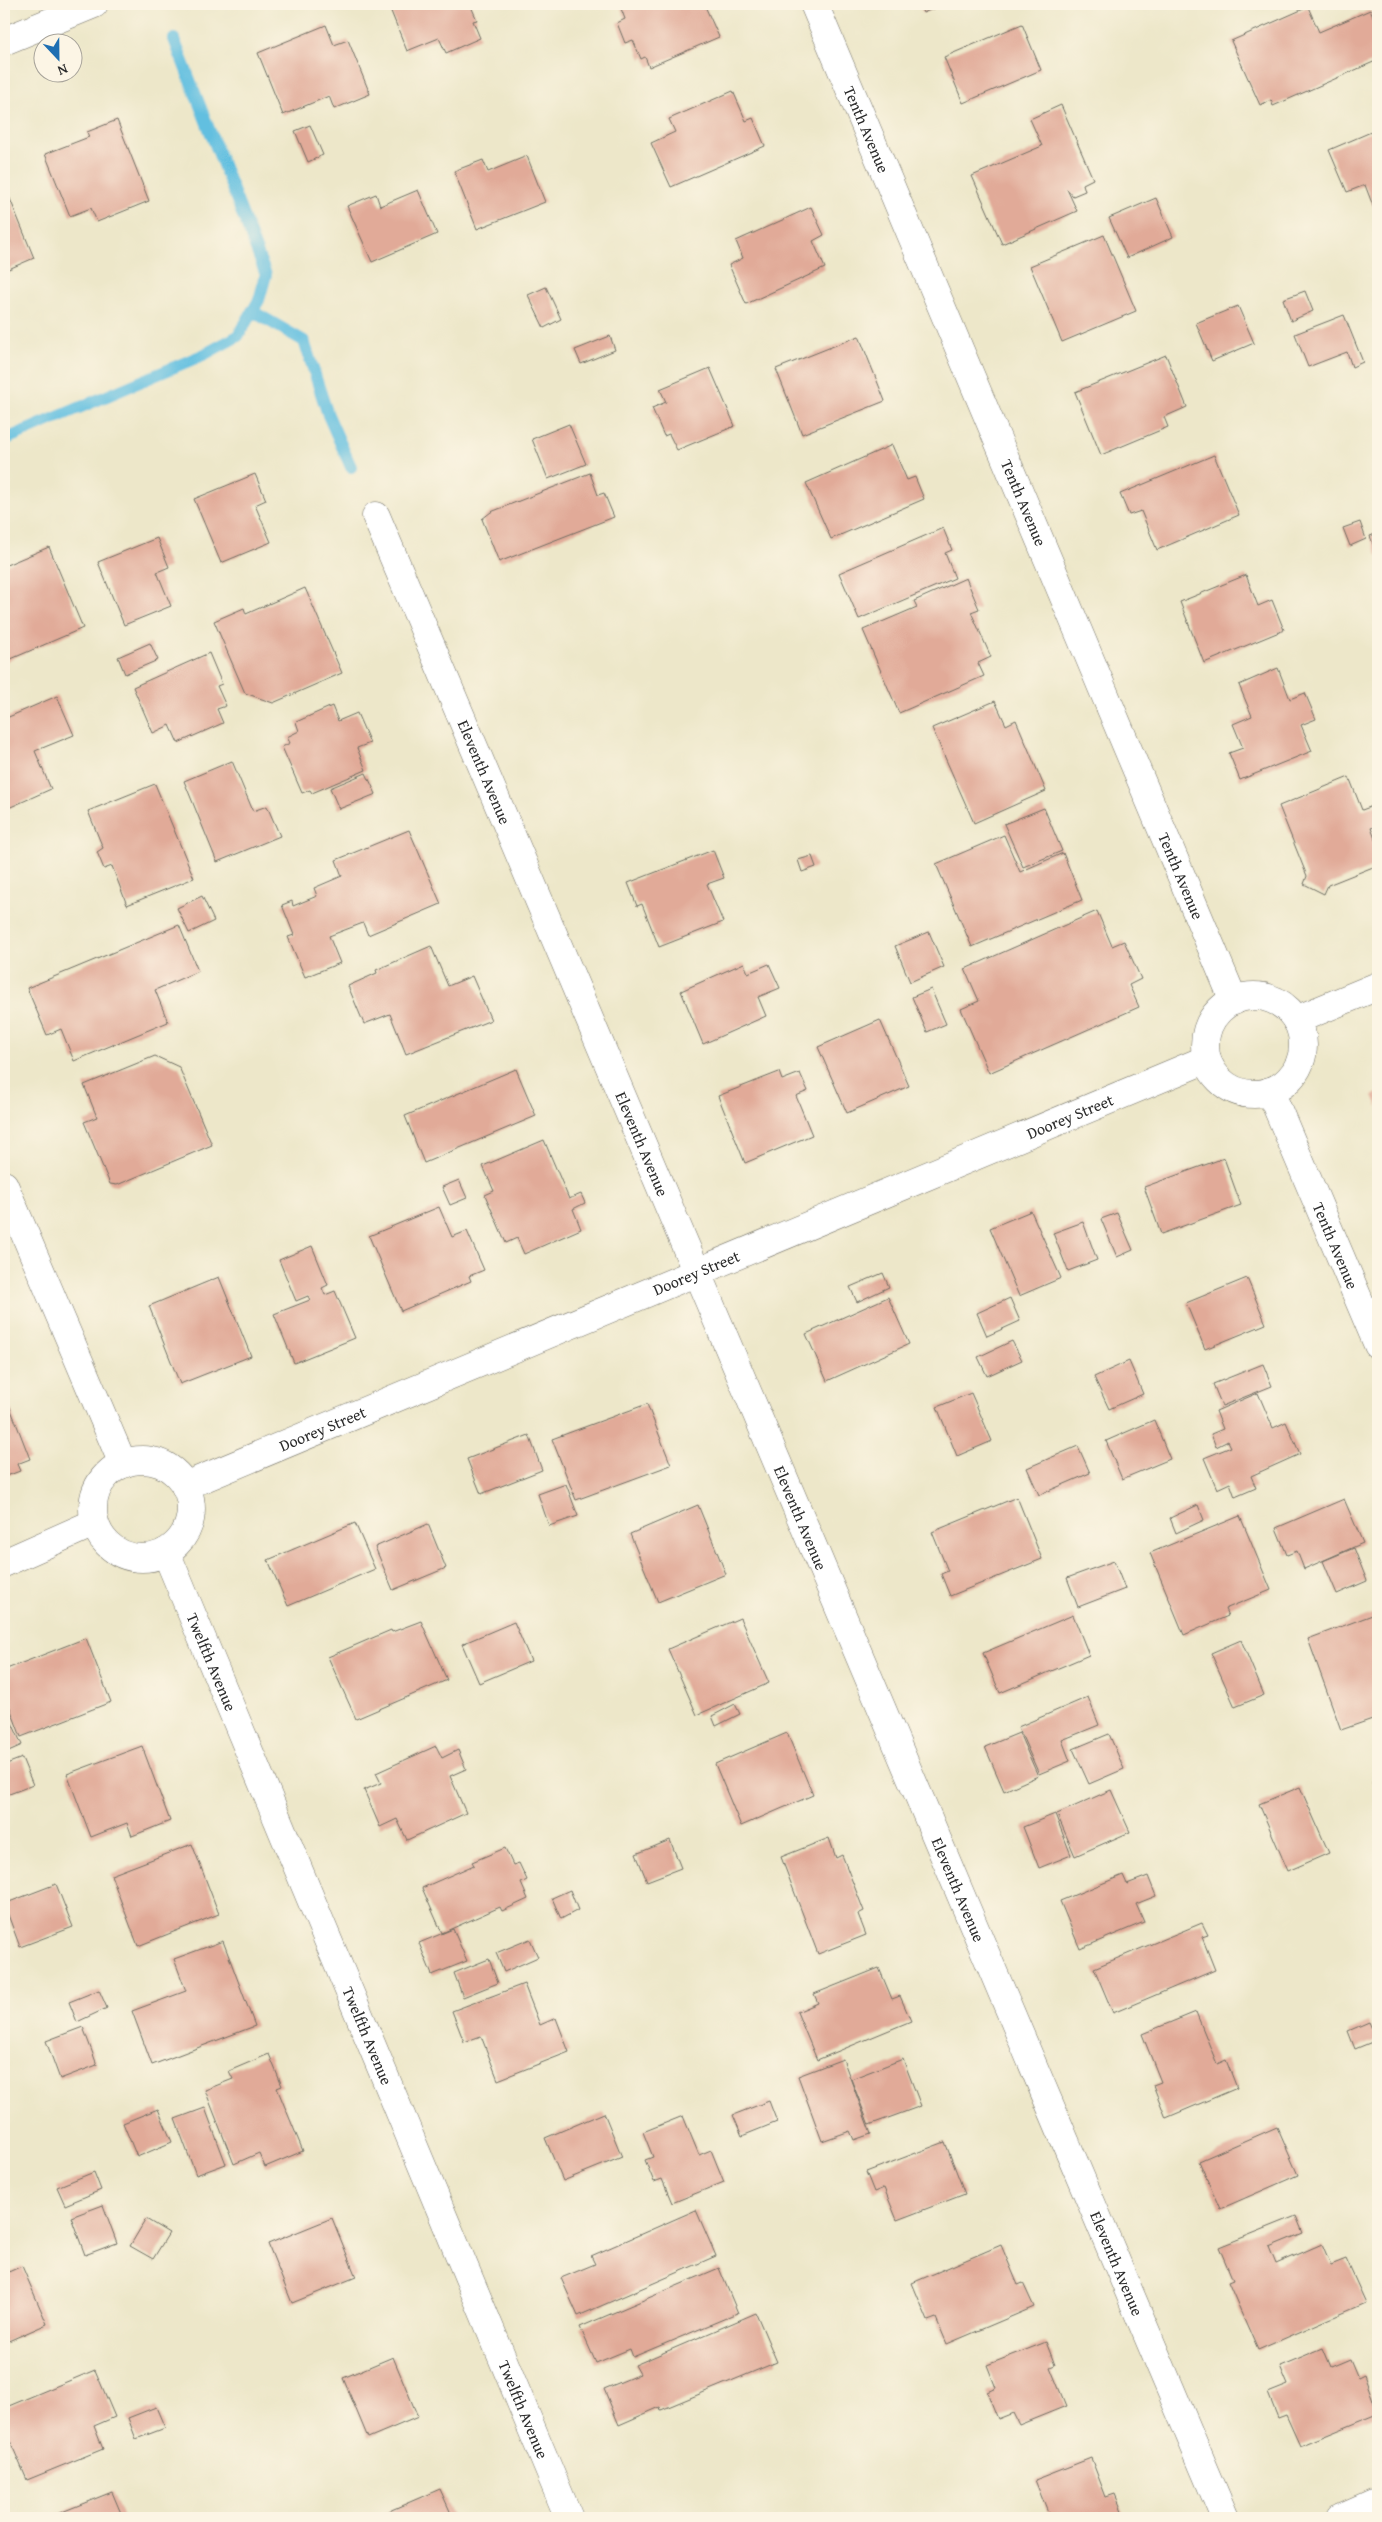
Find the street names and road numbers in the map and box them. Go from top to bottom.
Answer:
street label: Tenth Avenue [838,82,896,176]
street label: Tenth Avenue [995,455,1053,550]
street label: Eleventh Avenue [452,716,517,828]
street label: Tenth Avenue [1152,829,1210,923]
street label: Doorey Street [1023,1087,1117,1145]
street label: Eleventh Avenue [609,1088,675,1200]
street label: Tenth Avenue [1307,1198,1365,1293]
street label: Doorey Street [649,1243,744,1301]
street label: Doorey Street [275,1400,370,1457]
street label: Eleventh Avenue [768,1462,834,1574]
street label: Twelfth Avenue [181,1609,243,1715]
street label: Eleventh Avenue [926,1834,991,1946]
street label: Twelfth Avenue [337,1983,399,2088]
street label: Eleventh Avenue [1084,2207,1150,2319]
street label: Twelfth Avenue [492,2357,555,2462]

